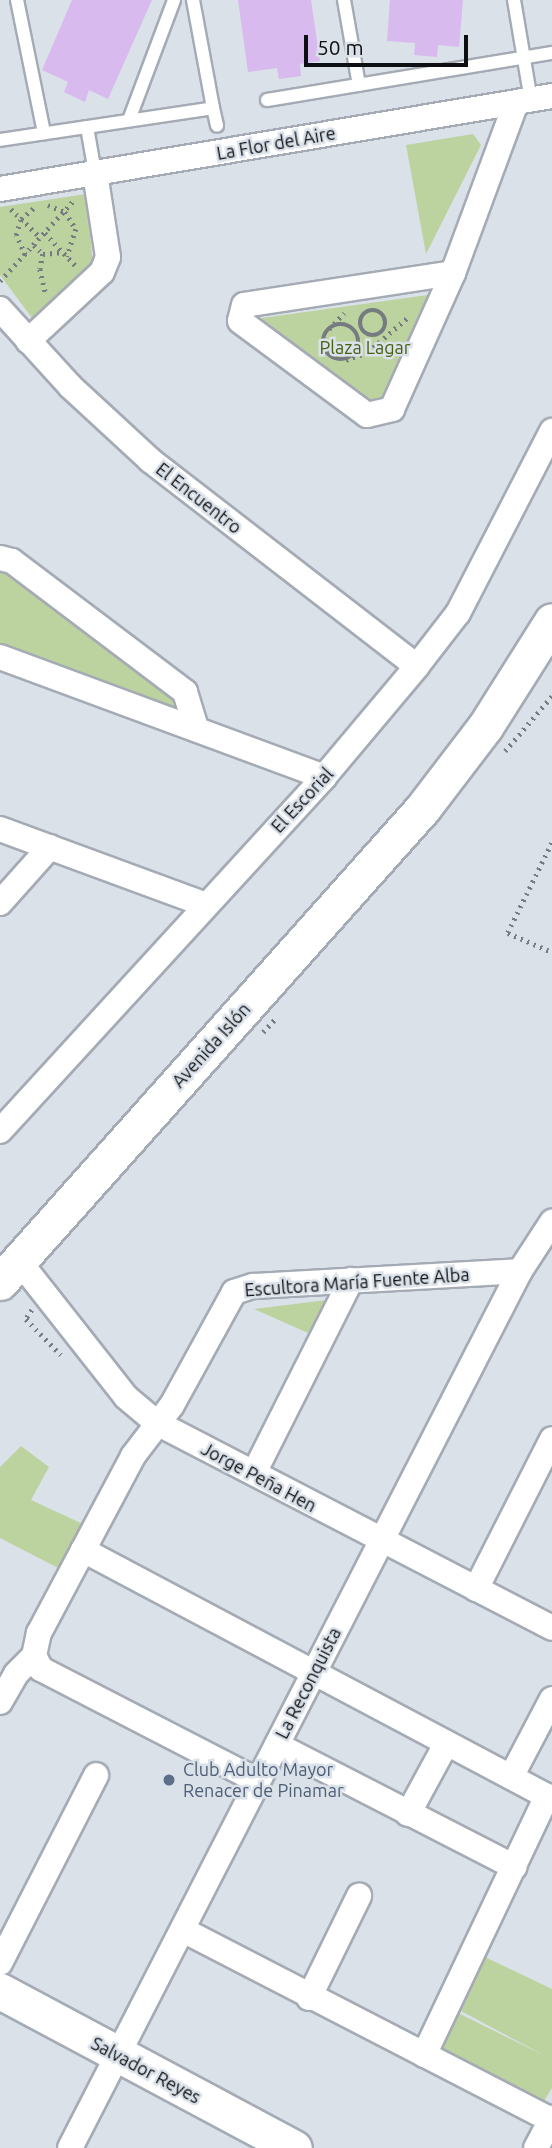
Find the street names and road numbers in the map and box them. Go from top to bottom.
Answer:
street label: La Flor del Aire [215,122,337,164]
street label: El Encuentro [152,458,246,538]
street label: El Escorial [267,763,337,837]
street label: Avenida Islón [167,998,255,1092]
street label: Escultora María Fuente Alba [244,1263,470,1301]
street label: Jorge Peña Hen [198,1438,320,1516]
street label: La Reconquista [271,1624,345,1742]
street label: Salvador Reyes [88,2032,204,2108]

